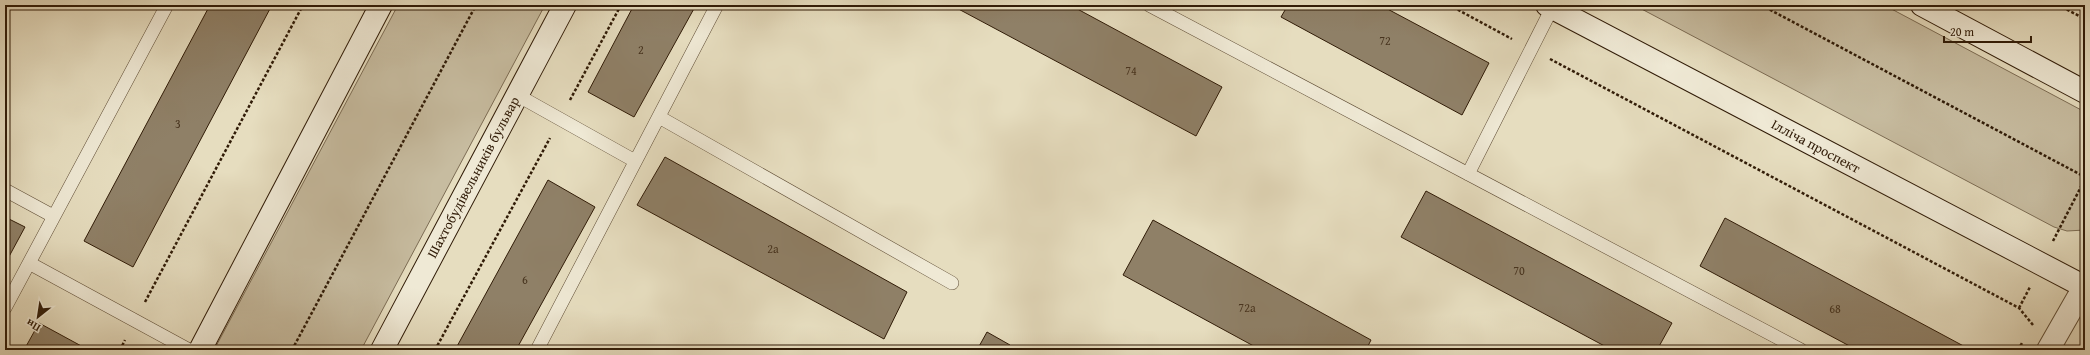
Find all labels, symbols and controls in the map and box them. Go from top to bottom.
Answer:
scale bar [1944,18,2031,44]
text: 20 m [1950,23,1974,40]
house number: 72 [1379,32,1391,49]
house number: 2 [638,41,644,58]
house number: 74 [1125,62,1137,79]
street label: Шахтобудівельників бульвар [422,92,524,261]
street label: Ілліча проспект [1768,114,1864,178]
house number: 3 [175,115,181,132]
house number: 2а [767,240,779,257]
house number: 70 [1513,262,1525,279]
house number: 6 [522,271,528,288]
north arrow [18,297,58,337]
house number: 72а [1238,299,1256,316]
house number: 68 [1829,300,1841,317]
text: Пн [23,315,43,336]

